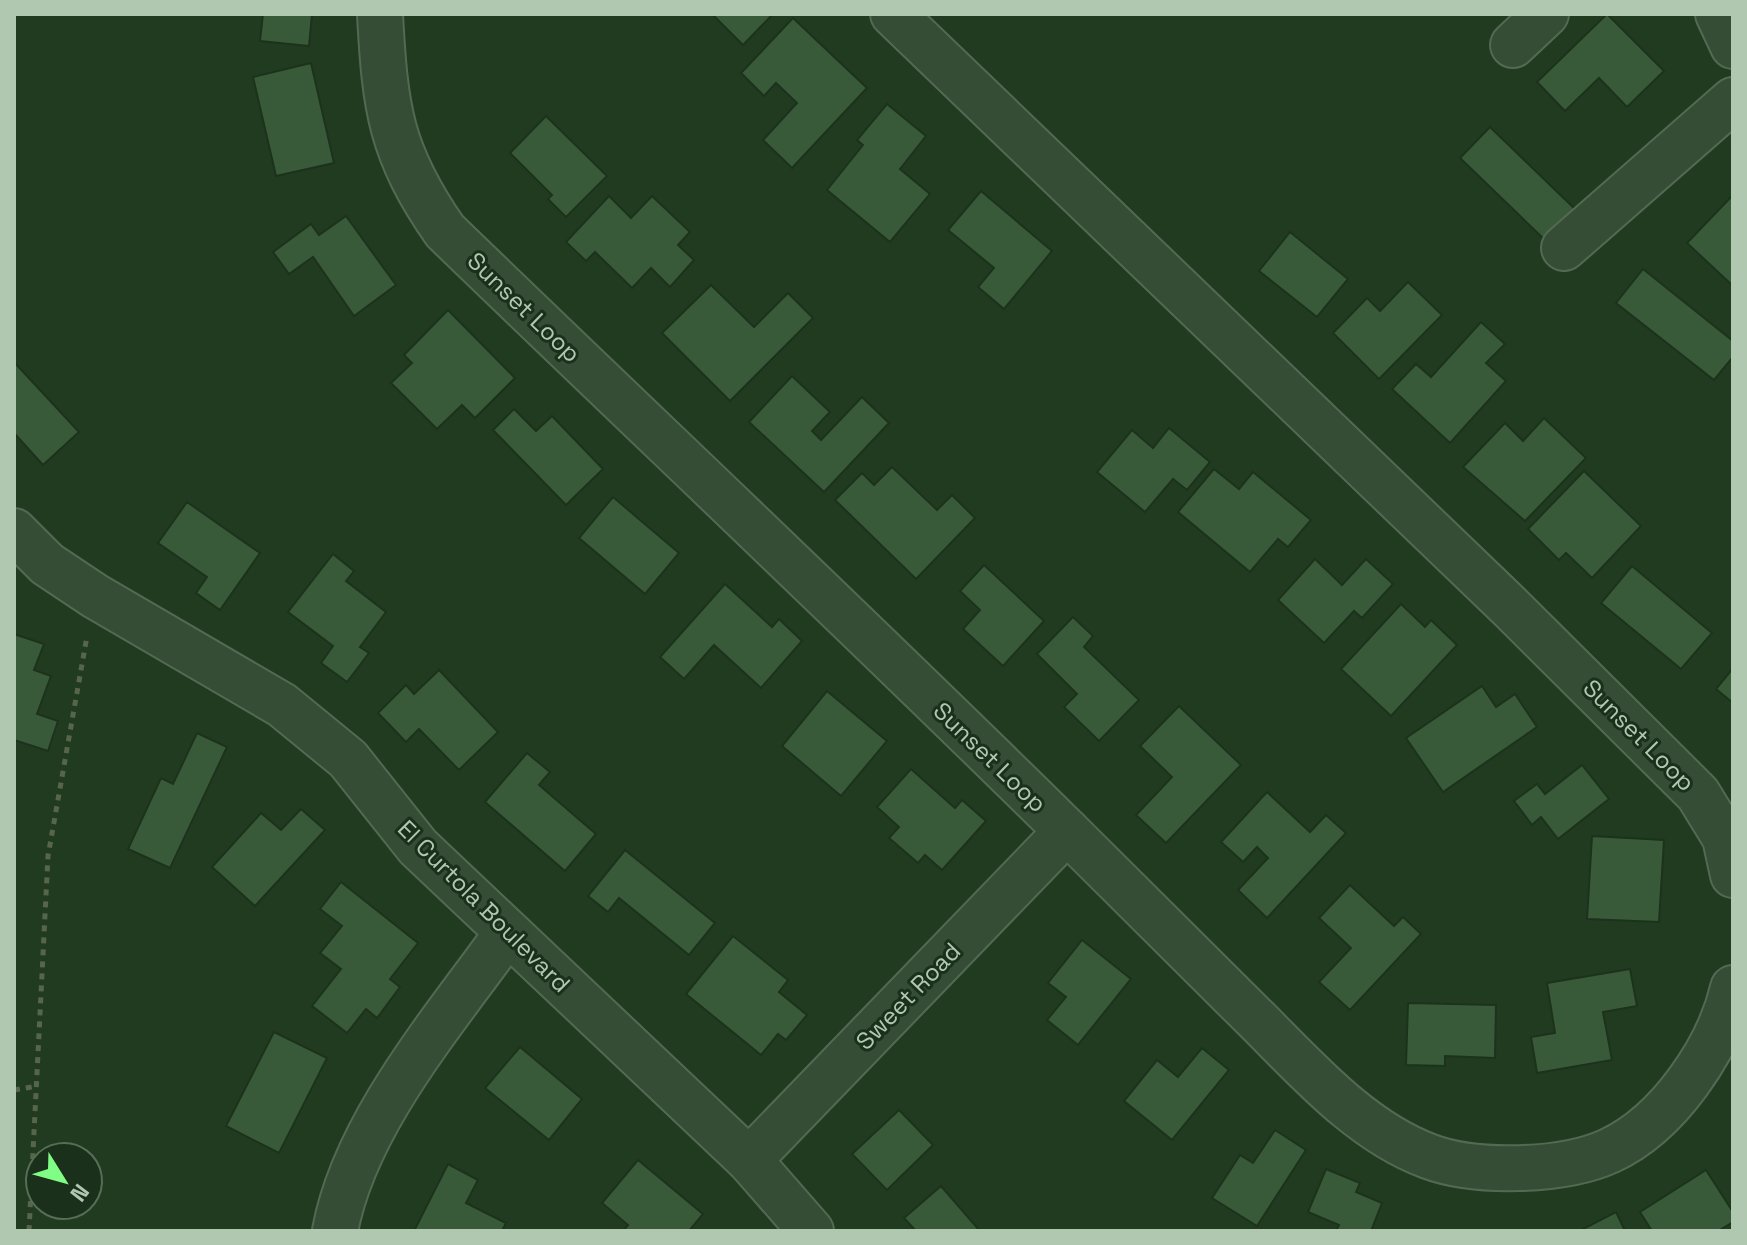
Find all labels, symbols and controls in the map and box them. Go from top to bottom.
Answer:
street label: Sunset Loop [461,245,587,369]
street label: Sunset Loop [1576,672,1702,798]
street label: Sunset Loop [927,695,1053,819]
street label: El Curtola Boulevard [391,813,577,999]
street label: Sweet Road [849,936,967,1056]
north arrow [24,1141,104,1221]
text: N [64,1179,96,1207]

